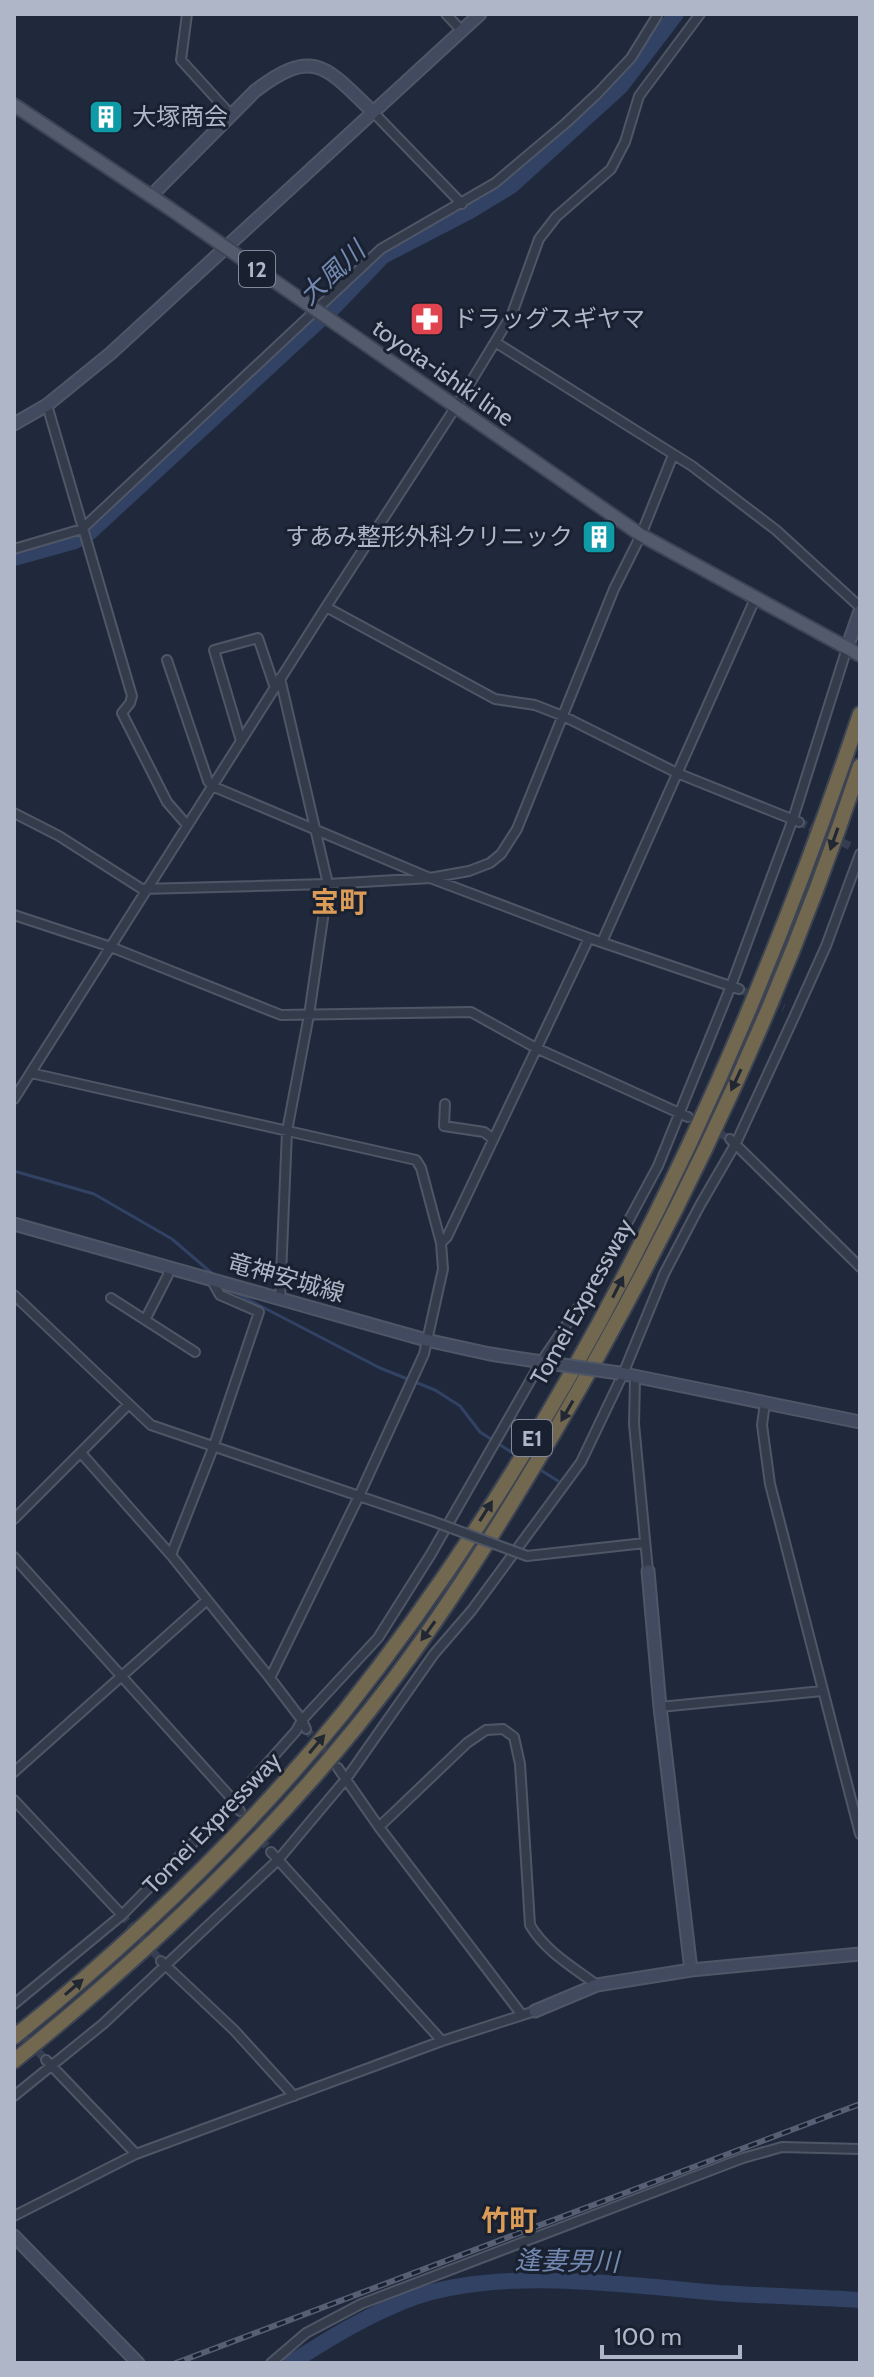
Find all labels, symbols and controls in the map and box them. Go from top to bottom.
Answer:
building icon: 大塚商会 [87,98,125,136]
place label: 大塚商会 [132,102,228,131]
water label: 大風川 [293,233,374,311]
road number: 12 [239,251,275,287]
pharmacy icon: ドラッグスギヤマ [408,300,446,338]
place label: ドラッグスギヤマ [453,304,645,333]
street label: toyota-ishiki line [367,313,520,432]
building icon: すあみ整形外科クリニック [580,518,618,556]
place label: すあみ整形外科クリニック [285,522,573,551]
one-way arrow [828,828,840,852]
district label: 宝町 [311,885,367,919]
one-way arrow [730,1068,743,1092]
street label: Tomei Expressway [524,1213,639,1390]
street label: 竜神安城線 [224,1247,348,1308]
one-way arrow [611,1276,624,1299]
one-way arrow [560,1400,574,1422]
road number: E1 [512,1420,552,1456]
one-way arrow [478,1500,492,1522]
one-way arrow [421,1620,436,1641]
one-way arrow [308,1734,325,1754]
street label: Tomei Expressway [137,1746,287,1900]
one-way arrow [64,1979,83,1997]
district label: 竹町 [481,2203,537,2237]
water label: 逢妻男川 [515,2244,622,2278]
scale bar [602,2309,740,2359]
text: 100 m [614,2322,682,2351]

